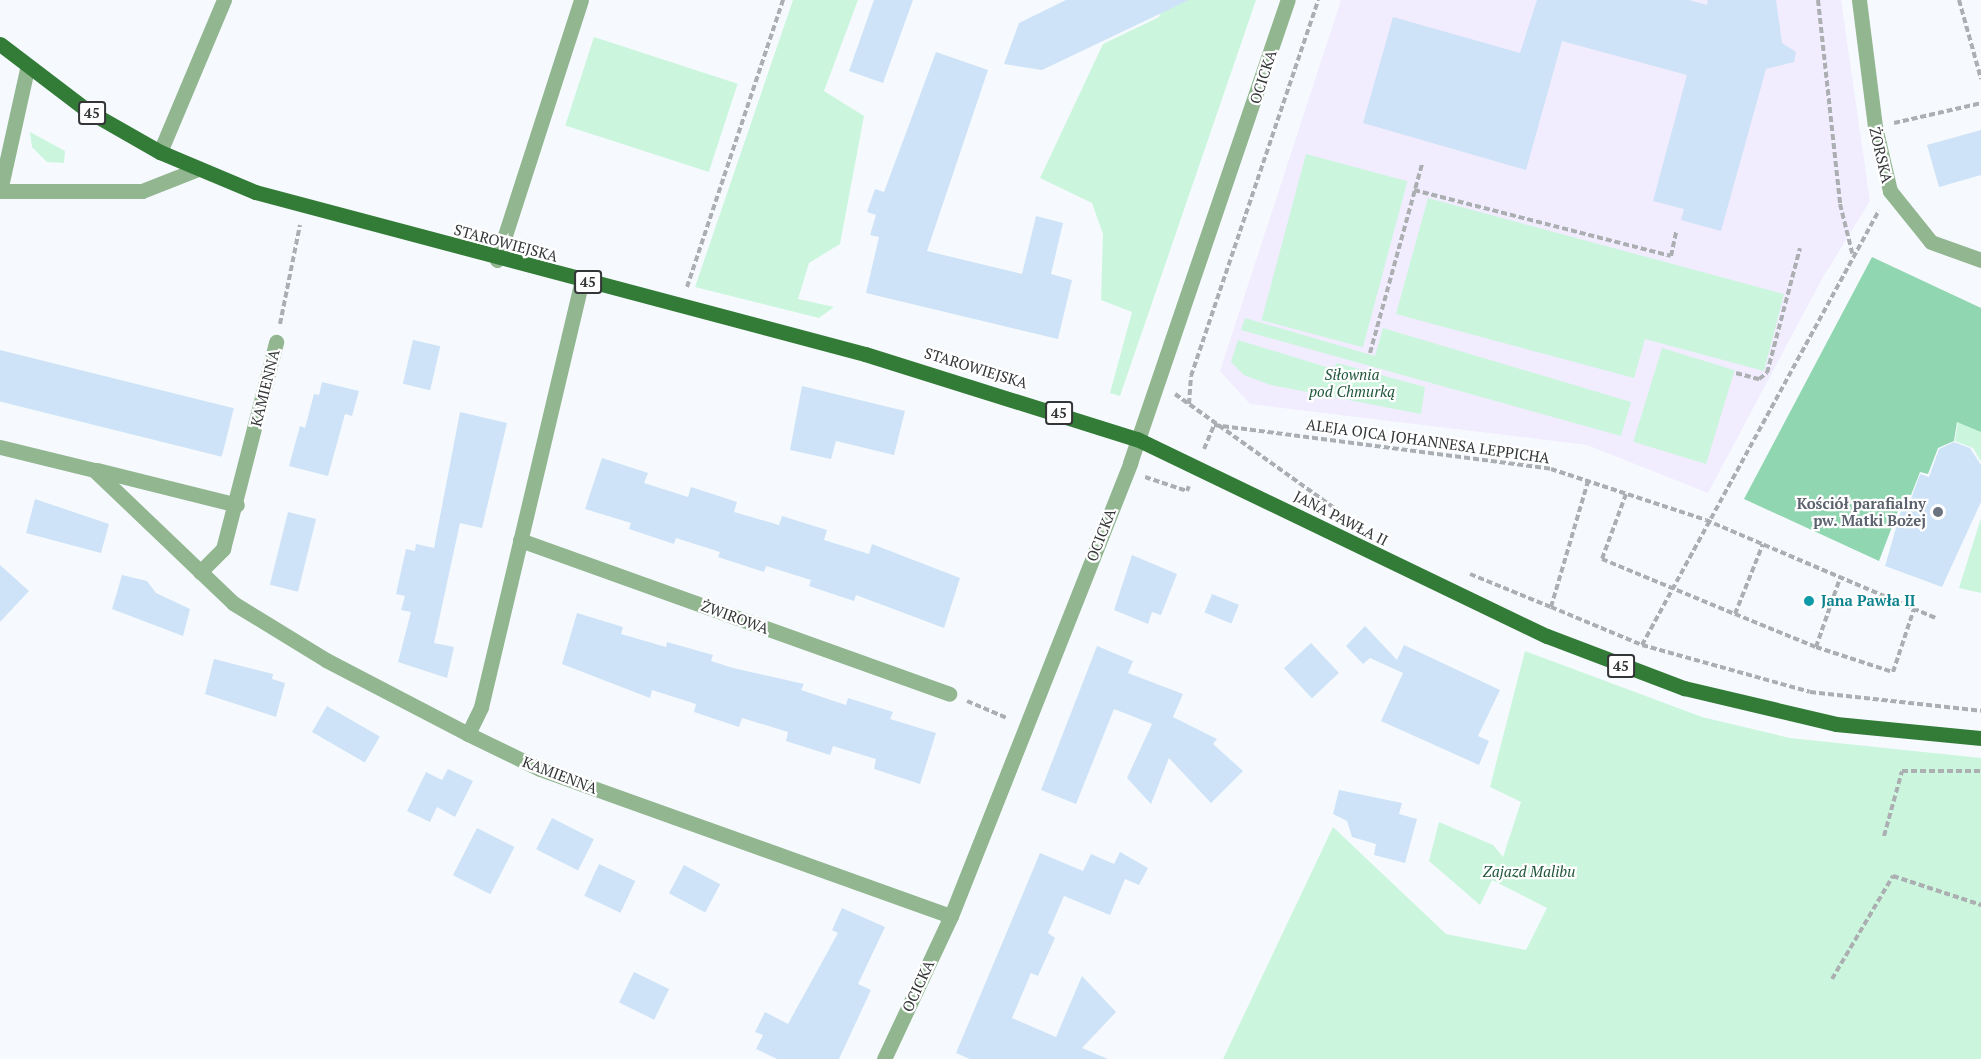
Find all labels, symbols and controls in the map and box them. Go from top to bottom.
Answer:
street label: OCICKA [1246,48,1280,106]
road number: 45 [77,102,107,124]
street label: ŻORSKA [1866,125,1896,185]
street label: STAROWIEJSKA [452,220,560,266]
road number: 45 [573,271,603,293]
street label: STAROWIEJSKA [922,344,1030,392]
street label: KAMIENNA [247,348,283,428]
park label: Siłownia pod Chmurką [1309,365,1395,400]
road number: 45 [1044,402,1074,424]
street label: ALEJA OJCA JOHANNESA LEPPICHA [1305,415,1551,467]
street label: JANA PAWŁA II [1291,486,1391,550]
place label: Kościół parafialny pw. Matki Bożej [1797,494,1926,529]
marker: Kościół parafialny pw. Matki Bożej [1931,505,1945,519]
street label: OCICKA [1083,506,1119,564]
place label: Jana Pawła II [1821,592,1915,610]
marker: Jana Pawła II [1802,594,1816,608]
street label: ŻWIROWA [699,596,771,638]
road number: 45 [1606,655,1636,677]
street label: KAMIENNA [520,752,600,798]
park label: Zajazd Malibu [1483,863,1575,881]
street label: OCICKA [898,957,938,1015]

